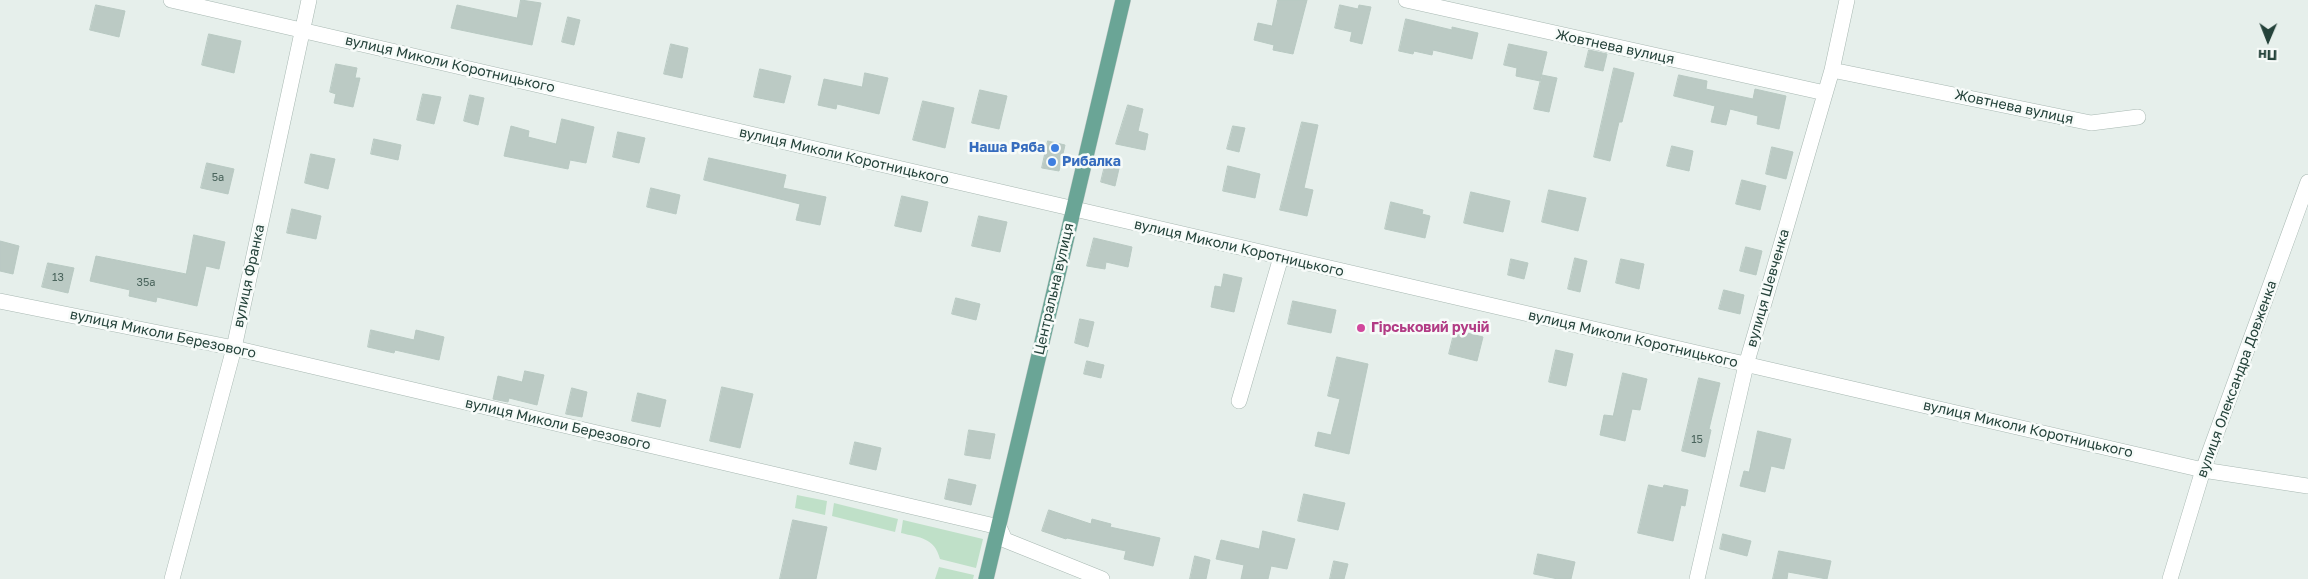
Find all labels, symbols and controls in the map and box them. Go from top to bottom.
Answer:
north arrow [2243,15,2293,65]
street label: Жовтнева вулиця [1554,26,1676,68]
street label: вулиця Миколи Коротницького [344,32,556,96]
text: Пн [2258,47,2277,64]
street label: Жовтнева вулиця [1953,86,2075,128]
street label: вулиця Миколи Коротницького [738,124,950,188]
place label: Наша Ряба [969,140,1045,156]
marker: Наша Ряба [1049,142,1061,154]
place label: Рибалка [1062,154,1121,170]
marker: Рибалка [1046,156,1058,168]
house number: 5а [212,171,224,185]
street label: вулиця Миколи Коротницького [1133,216,1345,280]
street label: Центральна вулиця [1031,221,1077,357]
street label: вулиця Франка [230,223,268,329]
street label: вулиця Шевченка [1743,227,1793,349]
house number: 13 [52,271,64,285]
house number: 35а [136,276,156,290]
street label: вулиця Олександра Довженка [2193,278,2281,480]
street label: вулиця Миколи Березового [68,306,258,362]
street label: вулиця Миколи Коротницького [1527,307,1739,371]
place label: Гірськовий ручій [1371,320,1489,336]
marker: Гірськовий ручій [1355,322,1367,334]
street label: вулиця Миколи Березового [464,394,652,454]
street label: вулиця Миколи Коротницького [1922,397,2134,461]
house number: 15 [1691,433,1703,447]

